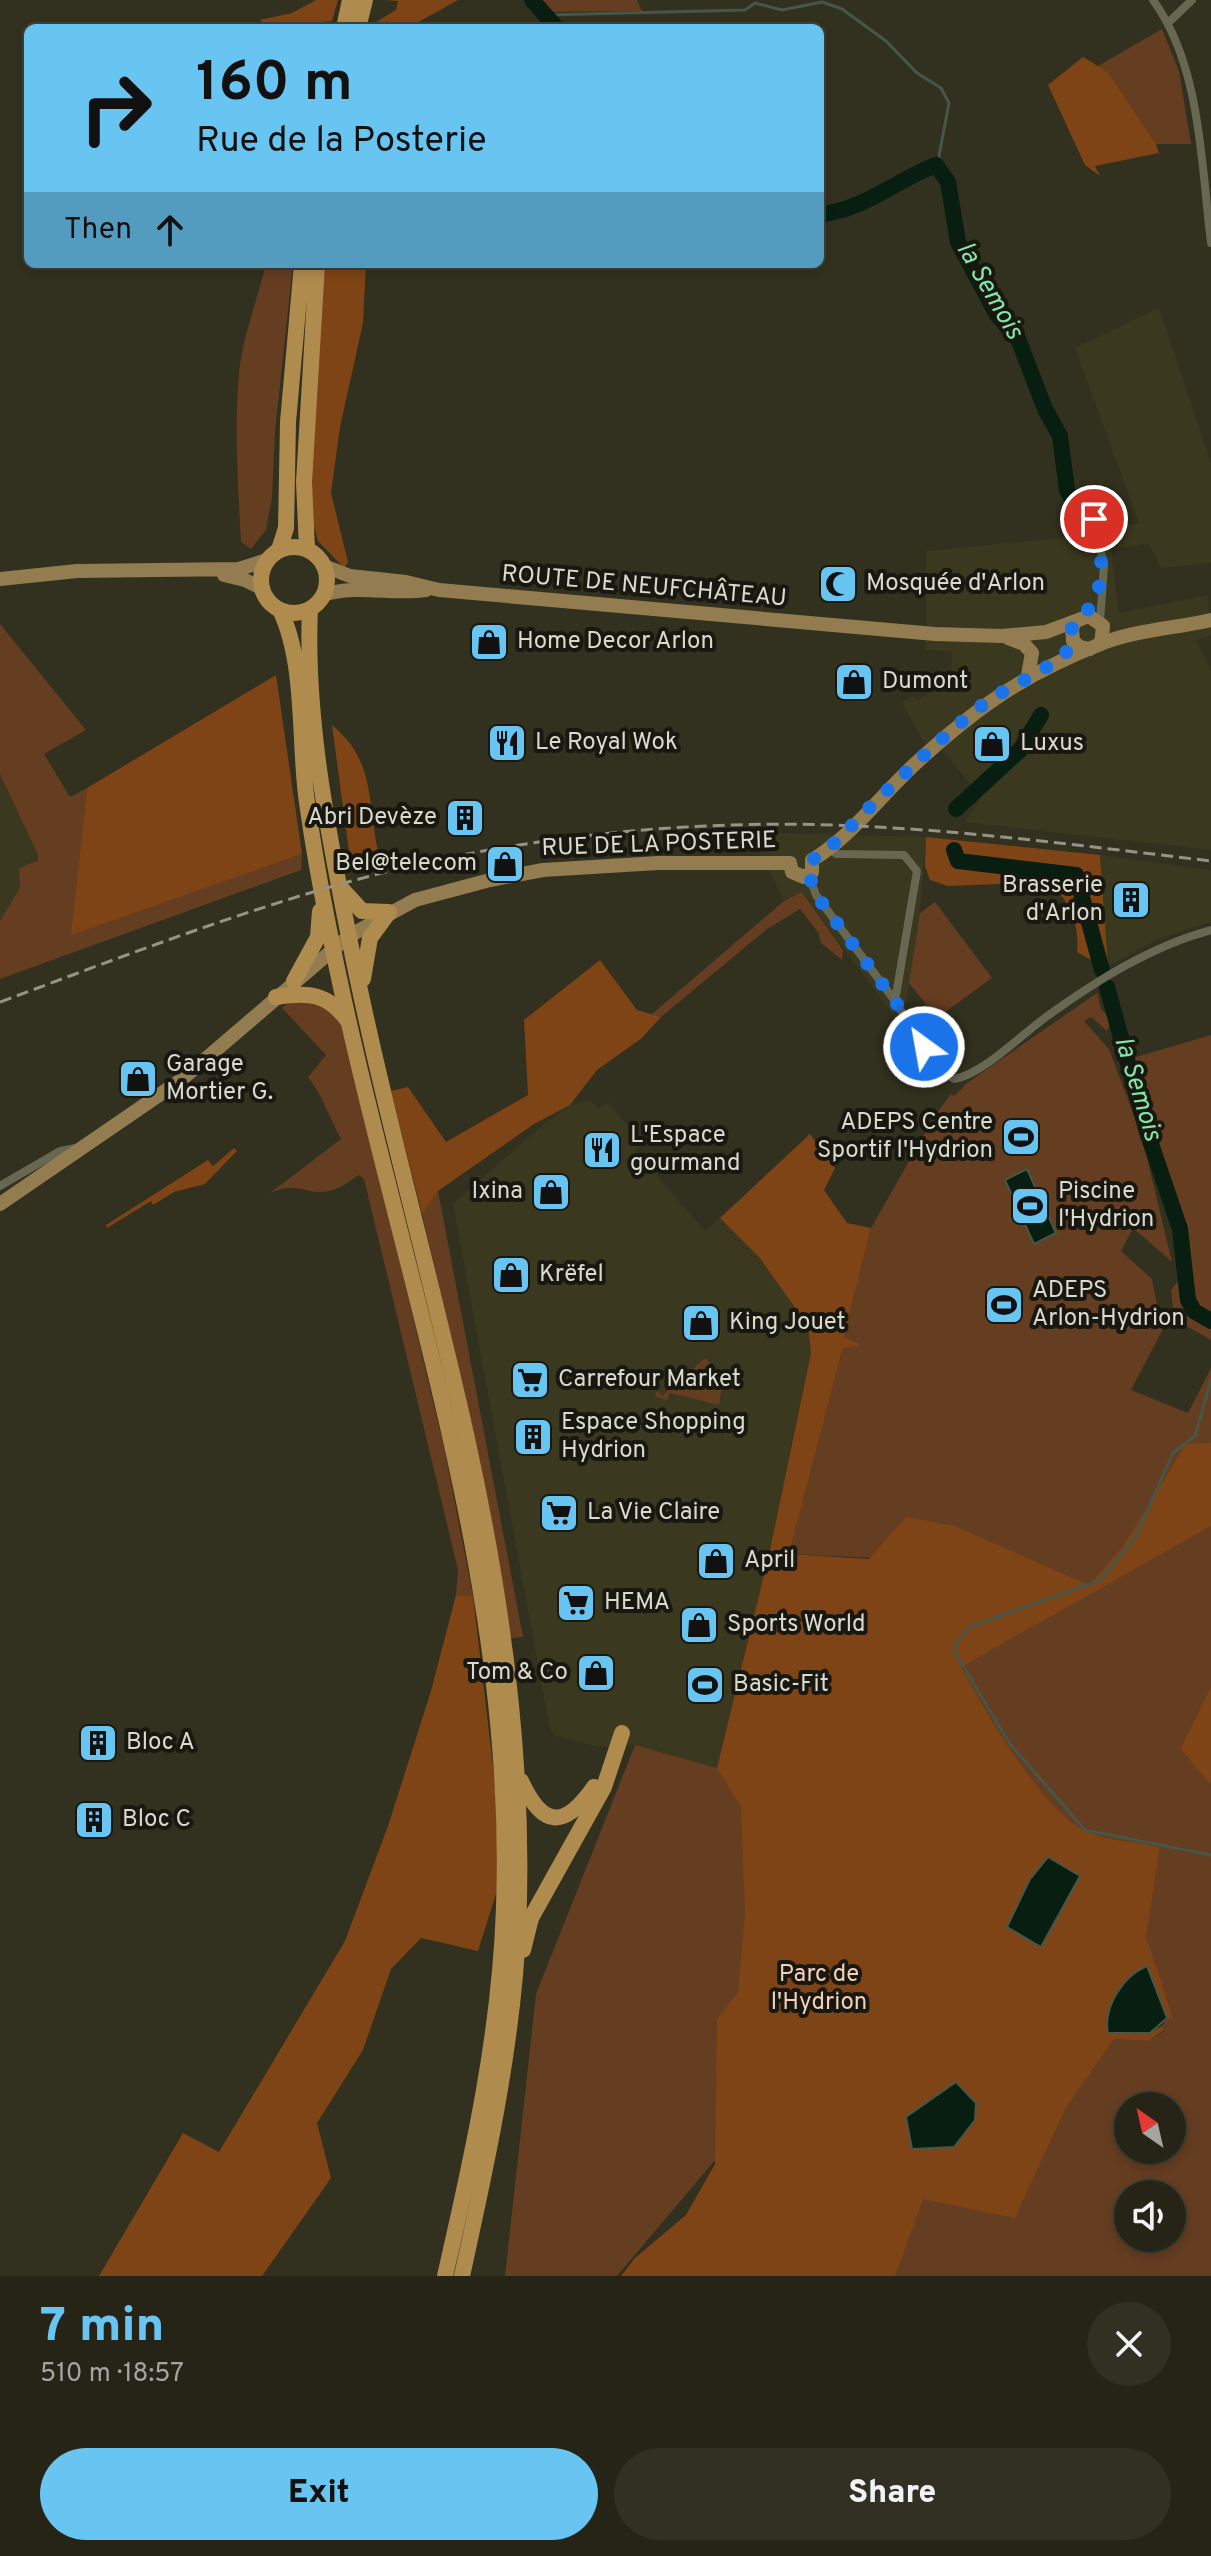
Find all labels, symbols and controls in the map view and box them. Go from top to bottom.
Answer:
text: 160 m [196,50,353,120]
icon: right [64,56,168,160]
text: Rue de la Posterie [196,119,487,165]
icon: ahead [148,208,192,252]
text: Then [64,212,132,249]
water label: la Semois [948,236,1031,347]
pin [1060,485,1128,553]
icon: arrive [1072,497,1116,541]
street label: ROUTE DE NEUFCHÂTEAU [500,558,788,614]
mosque icon: Mosquée d'Arlon [817,563,859,605]
place label: Mosquée d'Arlon [866,569,1045,599]
shop icon: Home Decor Arlon [468,621,510,663]
place label: Home Decor Arlon [517,627,714,657]
shop icon: Dumont [833,661,875,703]
place label: Dumont [882,667,968,697]
restaurant icon: Le Royal Wok [486,722,528,764]
shop icon: Luxus [971,723,1013,765]
place label: Le Royal Wok [535,728,678,758]
place label: Luxus [1020,729,1084,759]
building icon: Abri Devèze [444,797,486,839]
place label: Abri Devèze [307,803,437,833]
street label: RUE DE LA POSTERIE [541,826,777,864]
shop icon: Bel@telecom [484,843,526,885]
place label: Bel@telecom [335,849,477,879]
place label: Brasserie d'Arlon [1002,871,1103,929]
building icon: Brasserie d'Arlon [1110,879,1152,921]
position arrow [882,1005,966,1089]
water label: la Semois [1106,1033,1169,1146]
place label: Garage Mortier G. [166,1050,273,1108]
shop icon: Garage Mortier G. [117,1058,159,1100]
place label: ADEPS Centre Sportif l'Hydrion [817,1108,993,1166]
sports icon: ADEPS Centre Sportif l'Hydrion [1000,1116,1042,1158]
place label: L'Espace gourmand [630,1121,740,1179]
restaurant icon: L'Espace gourmand [581,1129,623,1171]
shop icon: Ixina [530,1171,572,1213]
place label: Ixina [471,1177,523,1207]
place label: Piscine l'Hydrion [1058,1177,1154,1235]
sports icon: Piscine l'Hydrion [1009,1185,1051,1227]
shop icon: Krëfel [490,1254,532,1296]
place label: Krëfel [539,1260,604,1290]
place label: ADEPS Arlon-Hydrion [1032,1276,1185,1334]
sports icon: ADEPS Arlon-Hydrion [983,1284,1025,1326]
shop icon: King Jouet [680,1302,722,1344]
place label: King Jouet [729,1308,846,1338]
supermarket icon: Carrefour Market [509,1359,551,1401]
place label: Carrefour Market [558,1365,741,1395]
place label: Espace Shopping Hydrion [561,1408,746,1466]
building icon: Espace Shopping Hydrion [512,1416,554,1458]
supermarket icon: La Vie Claire [538,1492,580,1534]
place label: La Vie Claire [587,1498,720,1528]
shop icon: April [695,1540,737,1582]
place label: April [744,1546,795,1576]
supermarket icon: HEMA [555,1582,597,1624]
place label: HEMA [604,1588,670,1618]
shop icon: Sports World [678,1604,720,1646]
place label: Sports World [727,1610,866,1640]
shop icon: Tom & Co [575,1652,617,1694]
place label: Tom & Co [466,1658,568,1688]
sports icon: Basic-Fit [684,1664,726,1706]
place label: Basic-Fit [733,1670,829,1700]
building icon: Bloc A [77,1722,119,1764]
place label: Bloc A [126,1728,195,1758]
building icon: Bloc C [73,1799,115,1841]
place label: Bloc C [122,1805,191,1835]
park label: Parc de l'Hydrion [771,1960,867,2018]
north arrow [1114,2092,1186,2164]
map controls [1114,2092,1186,2252]
button: sound [1114,2180,1186,2252]
text: 7 min [40,2298,164,2358]
button: close [1087,2302,1171,2386]
text: 510 m · 18:57 [40,2358,184,2391]
button: Exit [40,2448,598,2540]
button: Share [614,2448,1171,2540]

